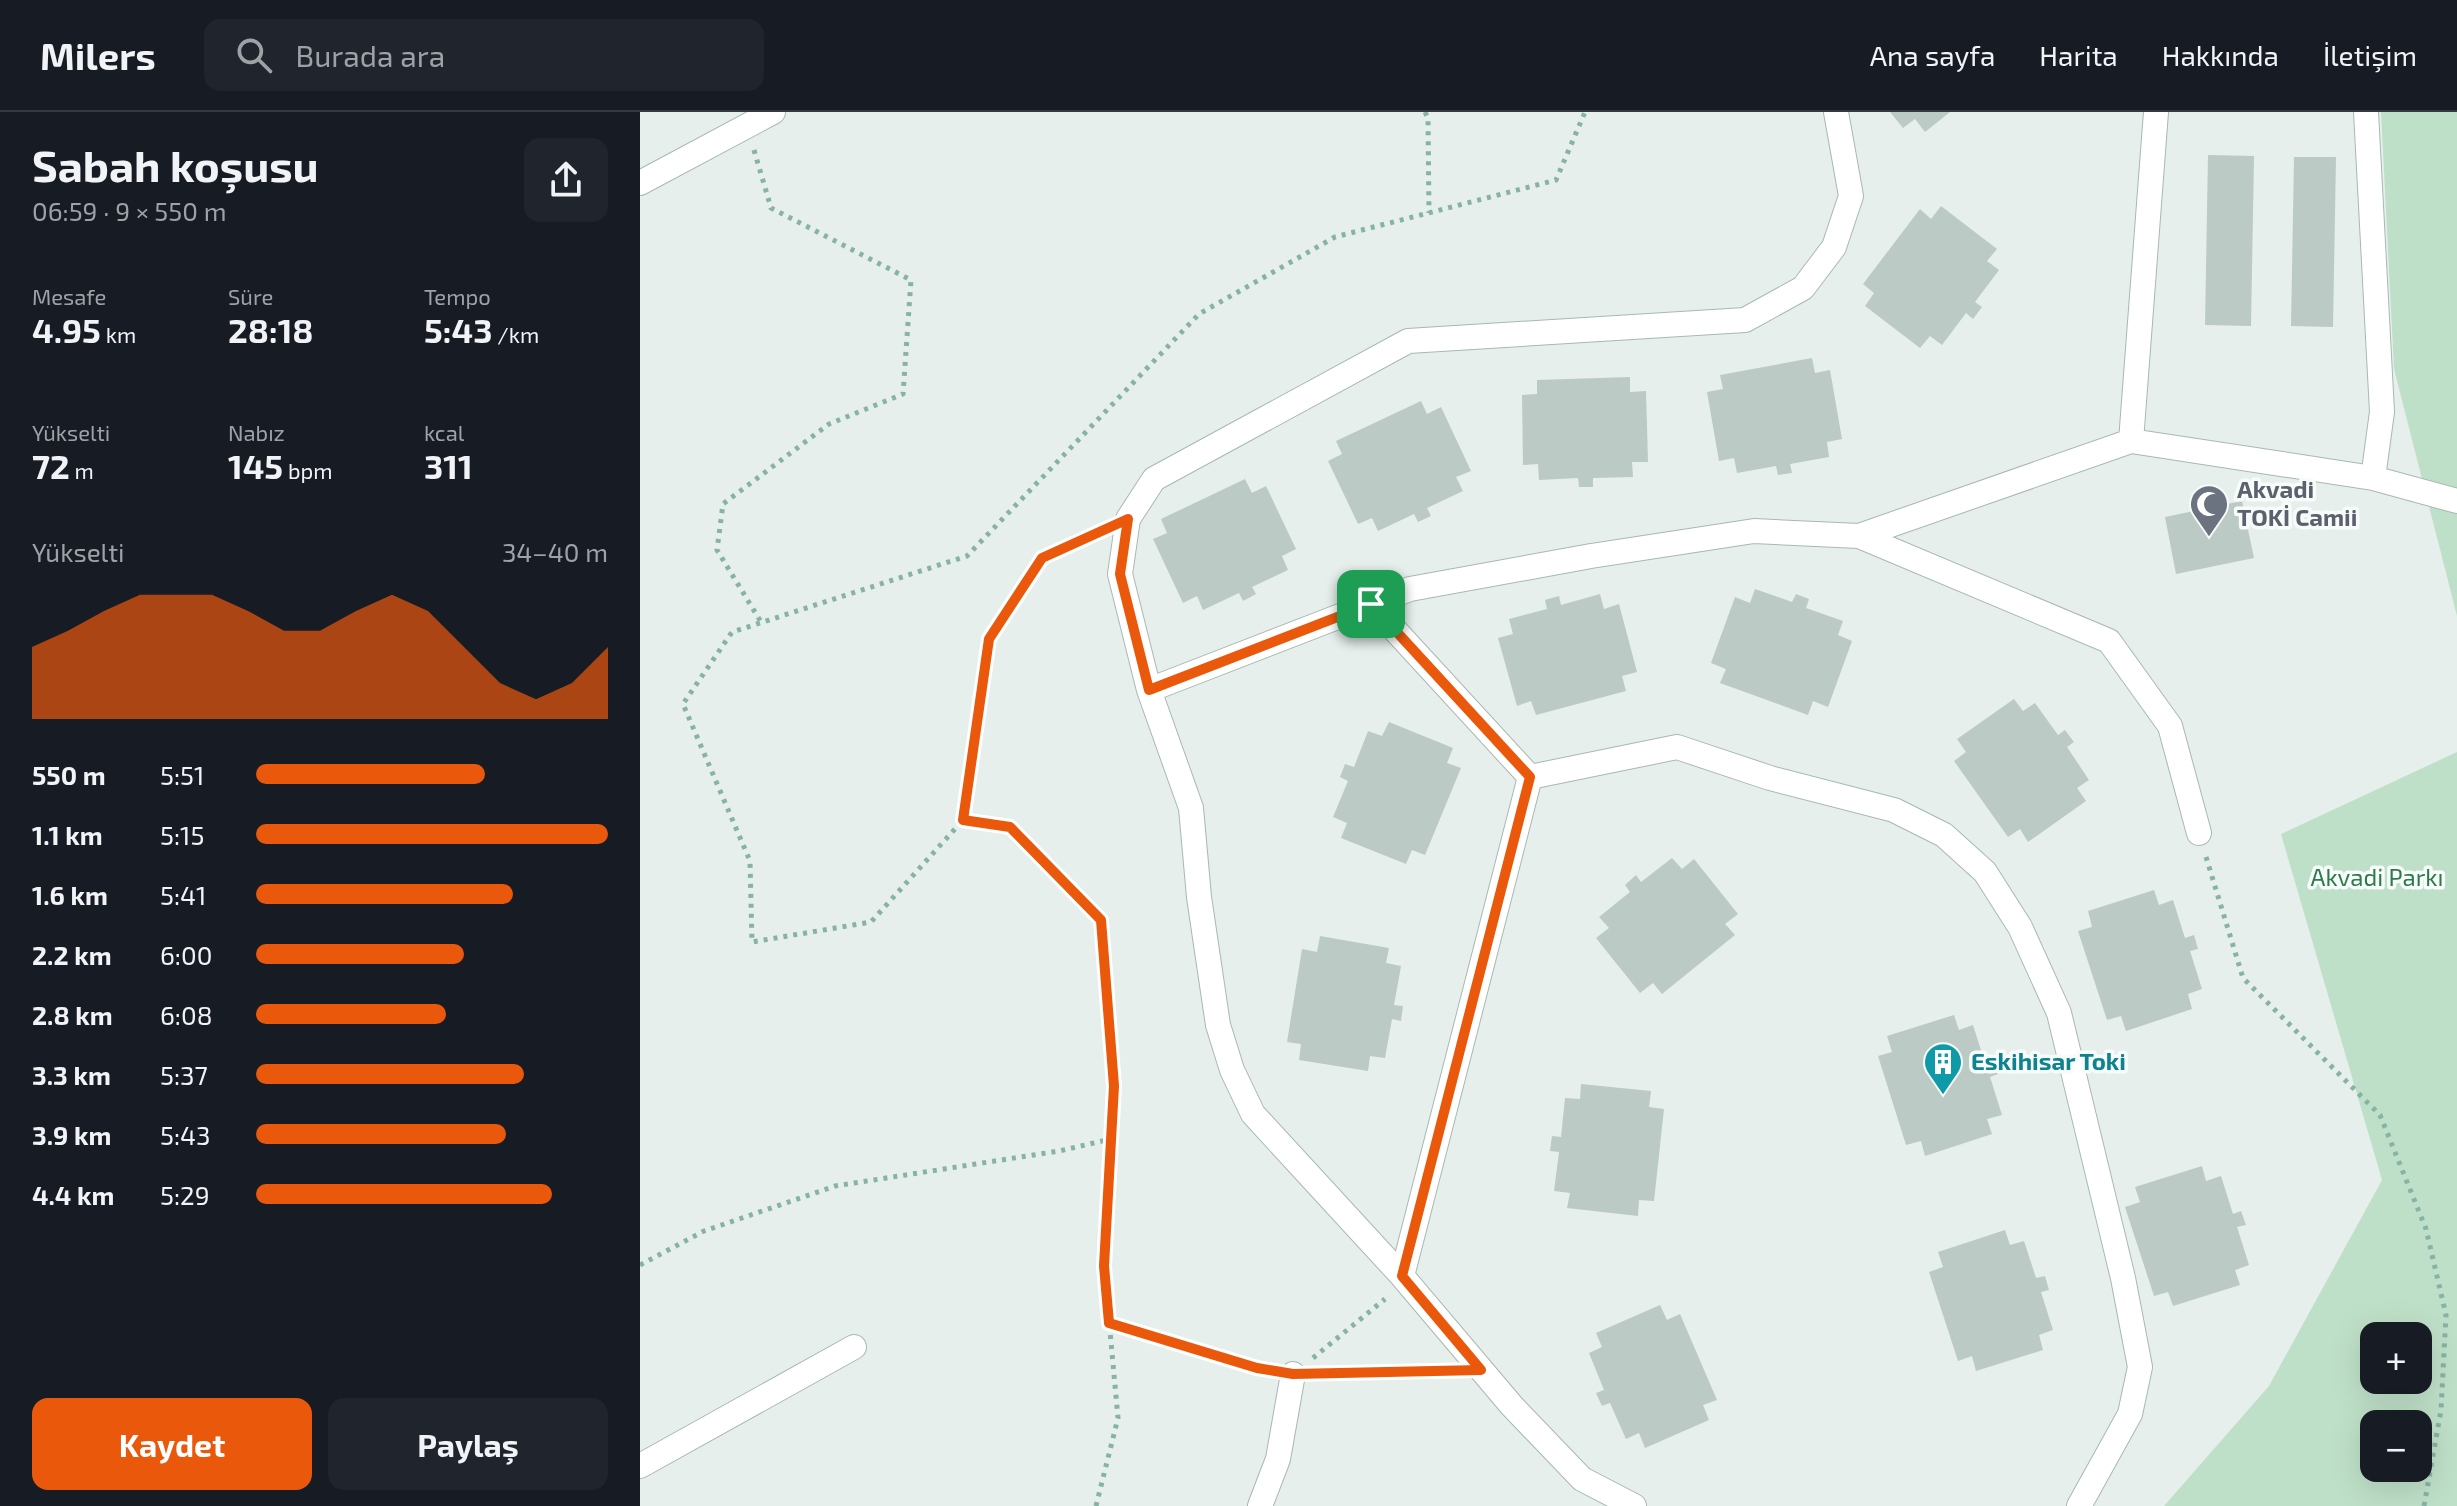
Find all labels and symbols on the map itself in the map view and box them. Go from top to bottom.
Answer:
place label: Akvadi TOKİ Camii [2237,474,2357,531]
mosque icon: Akvadi TOKİ Camii [2188,483,2230,538]
pin [1337,570,1405,638]
park label: Akvadi Parkı [2310,862,2444,891]
building icon: Eskihisar Toki [1922,1041,1964,1096]
place label: Eskihisar Toki [1971,1046,2126,1075]

